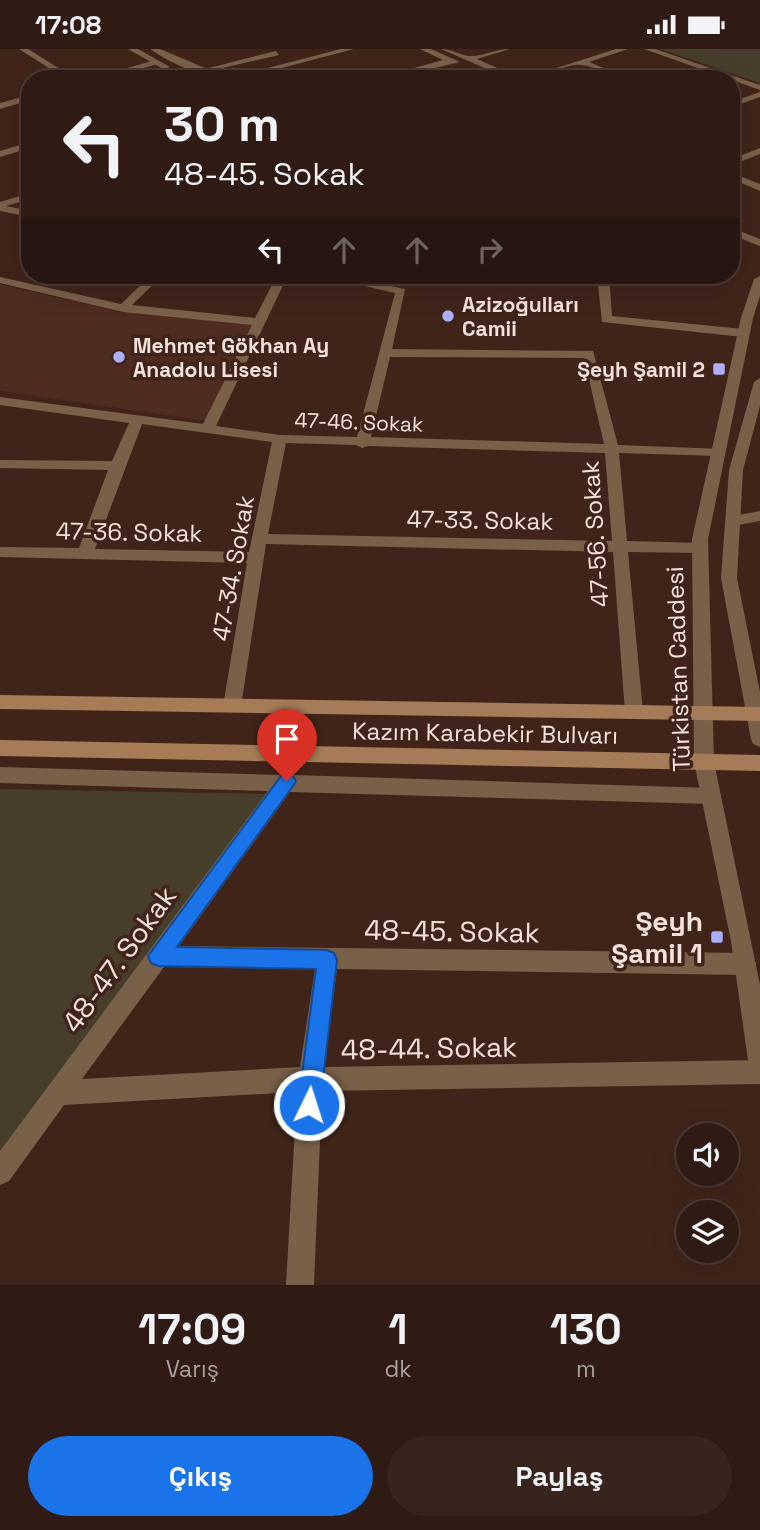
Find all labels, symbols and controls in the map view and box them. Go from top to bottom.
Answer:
text: 17:08 [35,8,101,42]
text: 30 m [164,93,280,155]
icon: left [49,98,140,189]
text: 48-45. Sokak [164,154,365,194]
icon: left [252,231,290,269]
icon: ahead [325,231,363,269]
icon: ahead [398,231,436,269]
icon: right [471,231,509,269]
place label: Azizoğulları Camii [462,291,579,342]
marker: Azizoğulları Camii [440,308,456,324]
place label: Mehmet Gökhan Ay Anadolu Lisesi [133,332,329,383]
marker: Mehmet Gökhan Ay Anadolu Lisesi [111,349,127,365]
place label: Şeyh Şamil 2 [577,356,705,383]
marker: Şeyh Şamil 2 [711,361,727,377]
street label: 47-46. Sokak [294,406,424,438]
street label: 47-56. Sokak [574,460,616,608]
street label: 47-34. Sokak [205,493,261,643]
street label: 47-33. Sokak [406,503,554,537]
street label: 47-36. Sokak [55,515,203,549]
street label: Türkistan Caddesi [659,566,697,772]
pin [257,709,317,781]
street label: Kazım Karabekir Bulvarı [352,715,618,751]
icon: arrive [268,720,306,758]
street label: 48-47. Sokak [54,879,184,1039]
place label: Şeyh Şamil 1 [611,903,703,971]
street label: 48-45. Sokak [364,911,540,951]
marker: Şeyh Şamil 1 [709,929,725,945]
street label: 48-44. Sokak [340,1028,518,1068]
position arrow [272,1068,346,1142]
map controls [676,1123,739,1263]
button: sound [676,1123,739,1186]
button: layers [676,1200,739,1263]
text: 17:09 [138,1303,246,1356]
text: 1 [389,1303,408,1356]
text: 130 [550,1303,622,1356]
text: Varış [166,1354,219,1384]
text: dk [384,1354,412,1384]
text: m [576,1354,596,1384]
button: Çıkış [28,1436,373,1516]
button: Paylaş [387,1436,732,1516]

